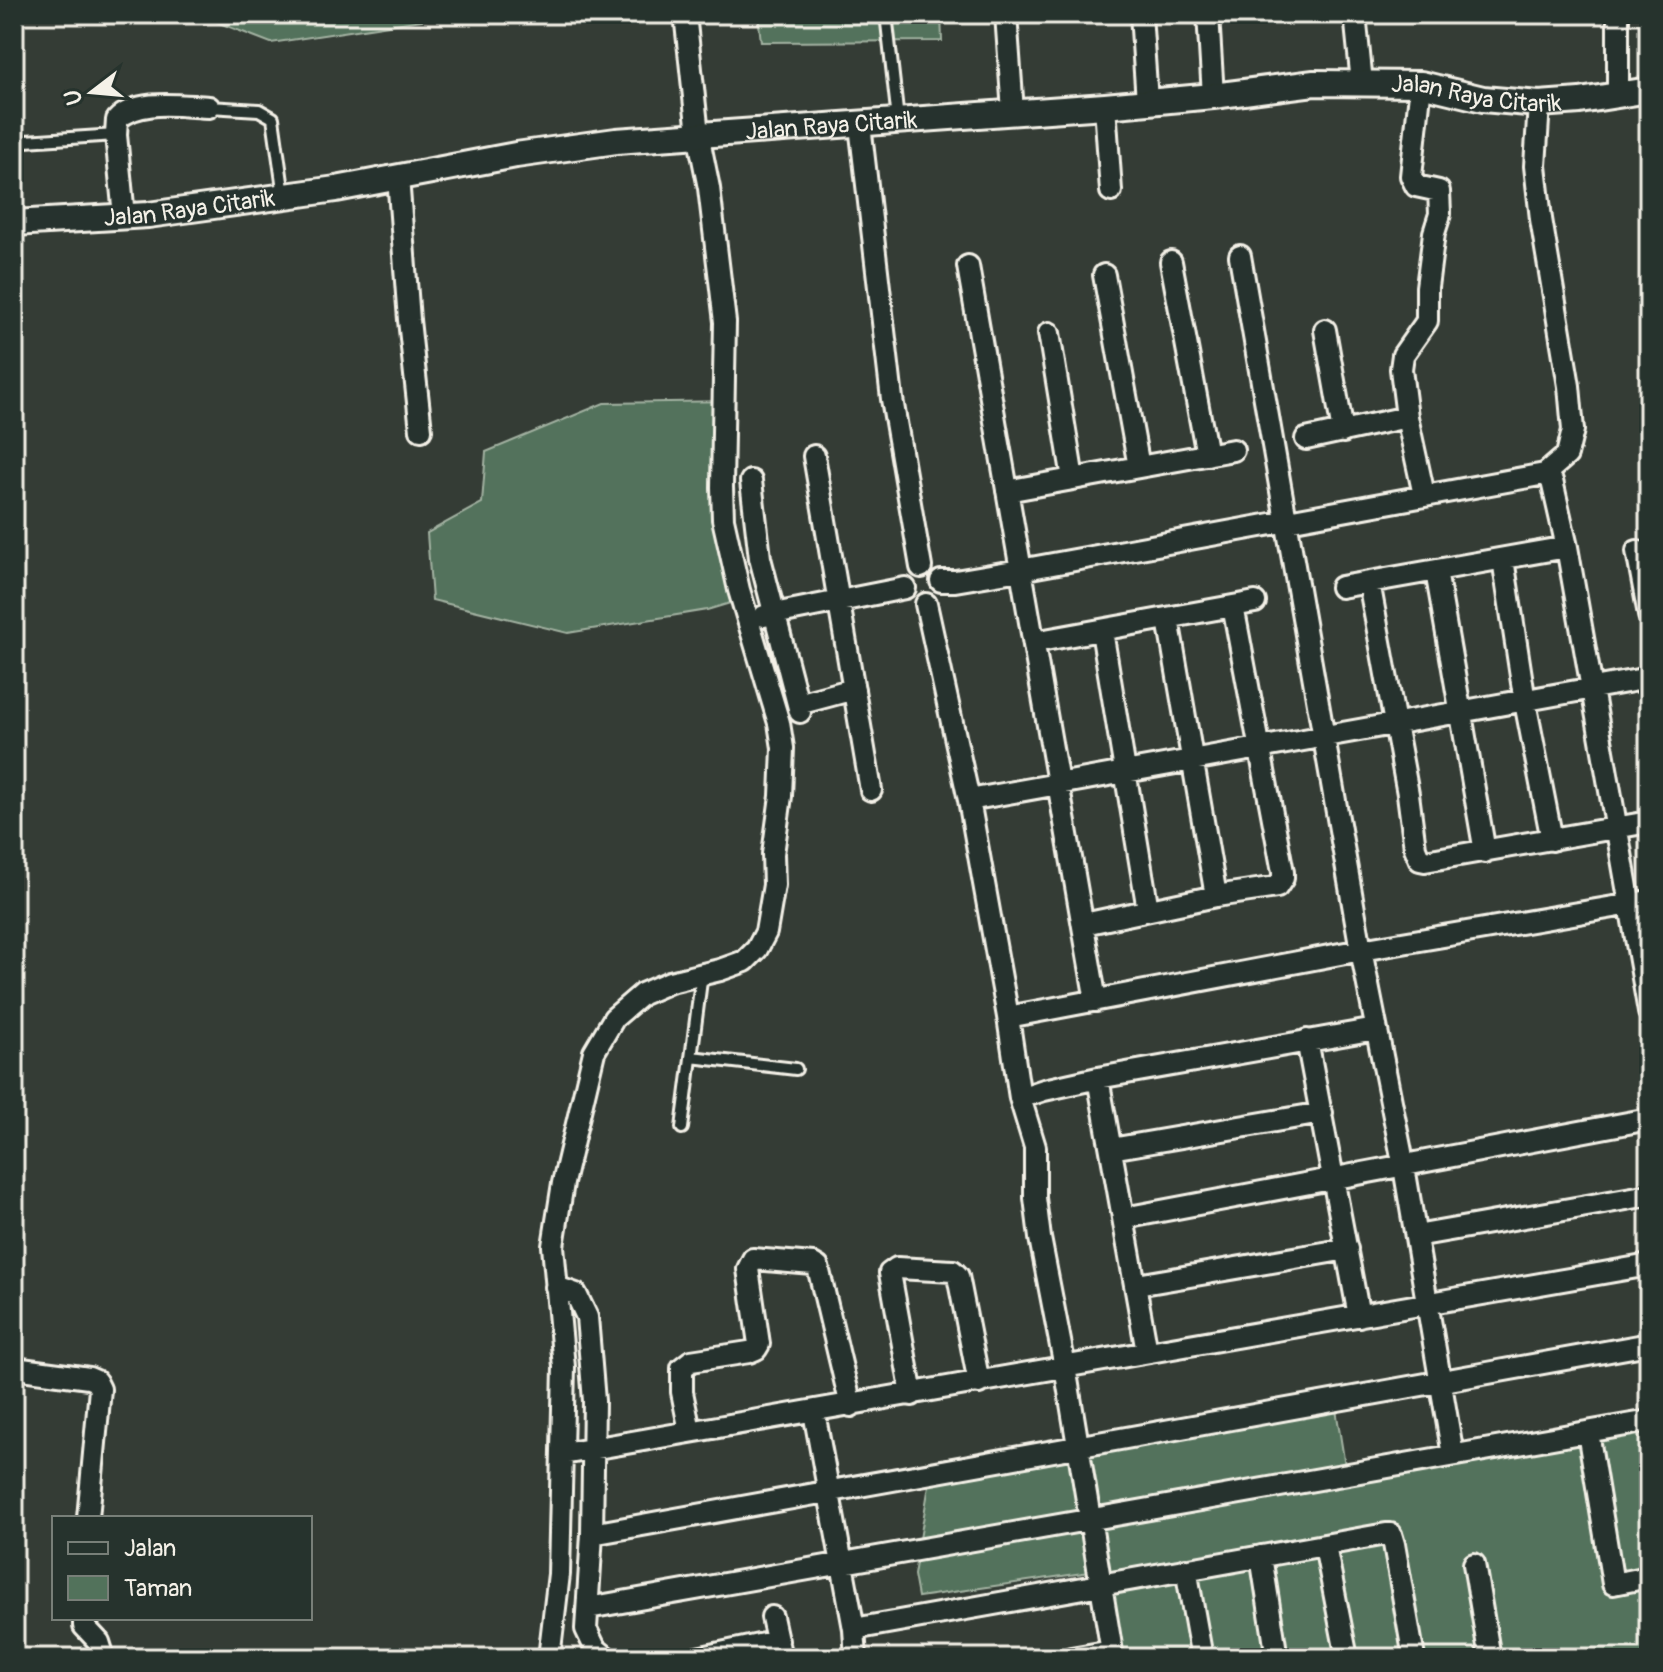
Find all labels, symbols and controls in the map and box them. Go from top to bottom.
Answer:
north arrow [52,52,132,132]
street label: Jalan Raya Citarik [1391,69,1562,118]
text: U [58,86,89,108]
street label: Jalan Raya Citarik [744,105,918,146]
street label: Jalan Raya Citarik [103,183,277,232]
legend [52,1516,312,1620]
text: Jalan [124,1534,176,1563]
text: Taman [124,1574,192,1603]

